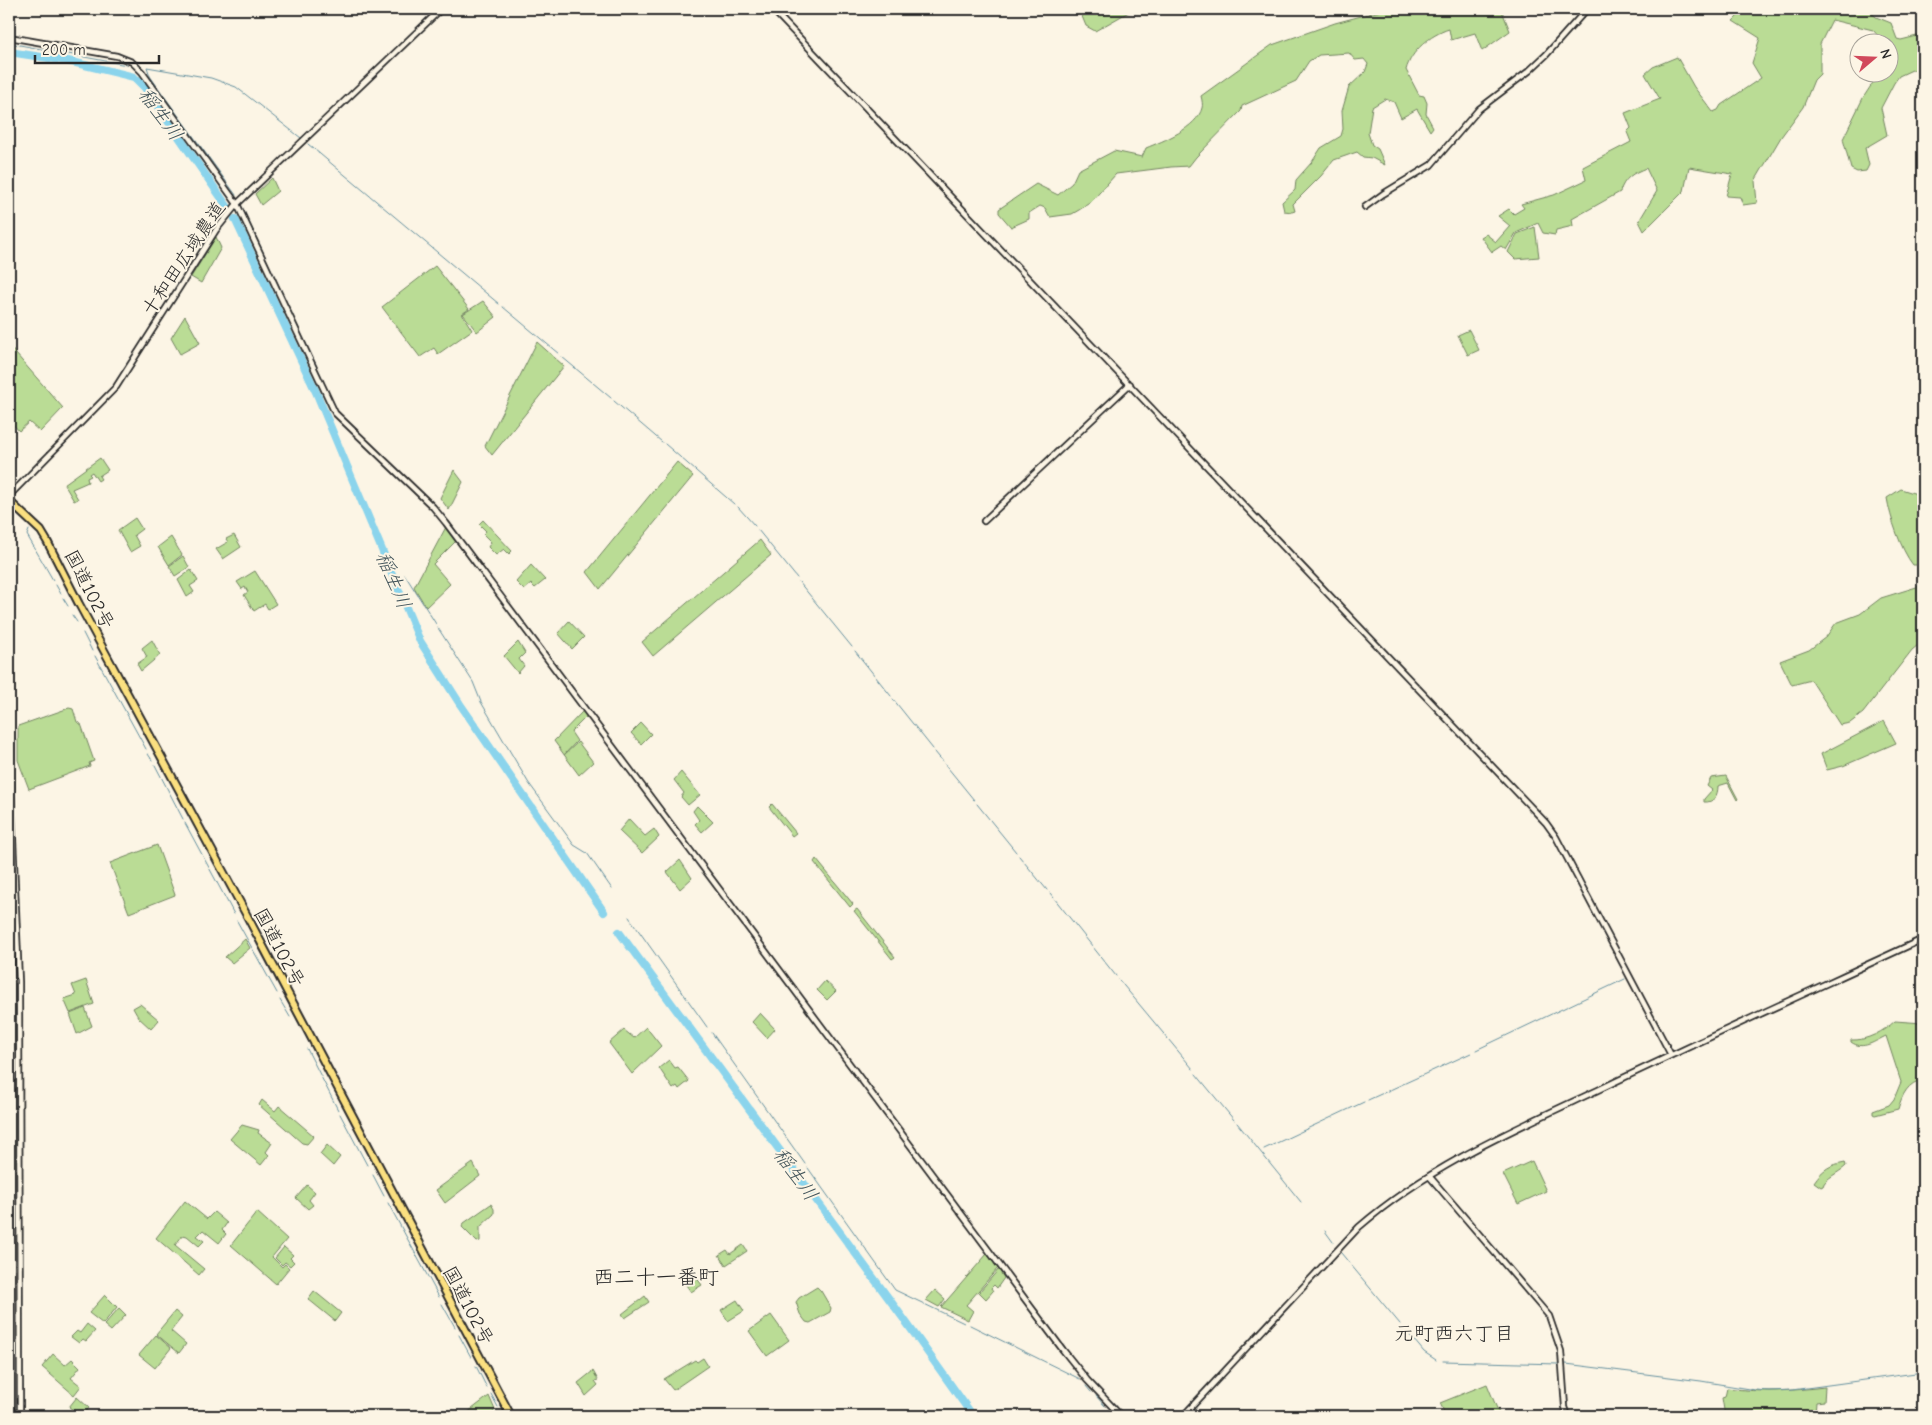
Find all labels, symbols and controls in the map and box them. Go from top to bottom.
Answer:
scale bar [35,32,159,64]
north arrow [1850,32,1900,82]
text: 200 m [42,41,86,59]
text: N [1876,47,1895,61]
water label: 稲生川 [134,83,188,145]
street label: 十和田広域農道 [138,197,230,320]
street label: 国道102号 [60,546,118,633]
water label: 稲生川 [371,548,416,612]
street label: 国道102号 [249,904,309,991]
water label: 稲生川 [769,1143,823,1205]
street label: 国道102号 [438,1262,498,1349]
district label: 西二十一番町 [593,1265,719,1289]
district label: 元町西六丁目 [1394,1322,1514,1345]

